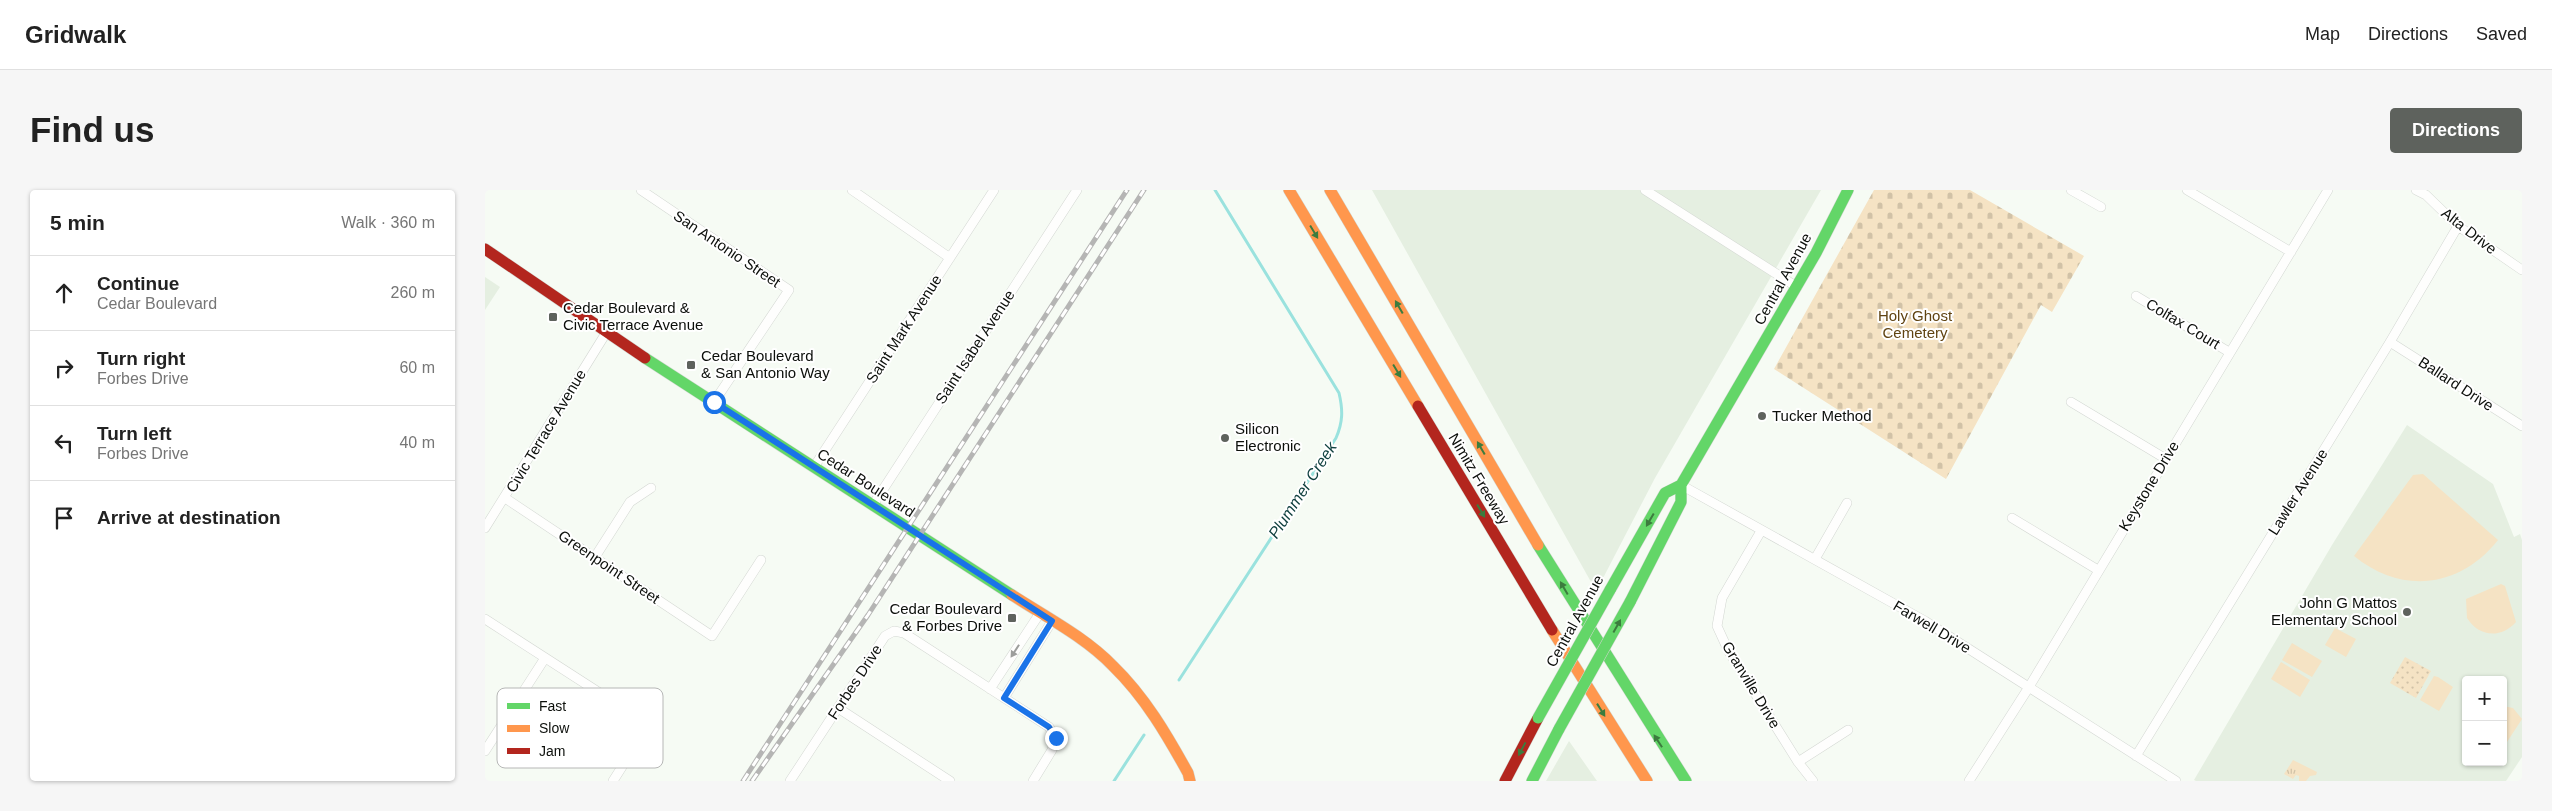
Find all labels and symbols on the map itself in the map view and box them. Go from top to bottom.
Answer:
street label: Alta Drive [2438,204,2500,257]
street label: San Antonio Street [671,207,785,291]
one-way arrow [1309,225,1318,238]
street label: Central Avenue [1750,230,1815,328]
street label: Saint Mark Avenue [862,271,945,386]
street label: Saint Isabel Avenue [931,287,1018,407]
street label: Colfax Court [2143,295,2224,353]
place label: Cedar Boulevard & Civic Terrace Avenue [563,299,703,333]
one-way arrow [1394,301,1403,314]
park label: Holy Ghost Cemetery [1878,307,1953,341]
marker: Cedar Boulevard & Civic Terrace Avenue [547,311,559,323]
place label: Cedar Boulevard & San Antonio Way [701,347,830,381]
street label: Ballard Drive [2416,353,2497,414]
marker: Cedar Boulevard & San Antonio Way [685,359,697,371]
one-way arrow [1393,365,1402,378]
street label: Civic Terrace Avenue [502,366,589,495]
route start [703,391,726,414]
place label: Tucker Method [1772,407,1872,424]
marker: Tucker Method [1756,410,1768,422]
place label: Silicon Electronic [1235,420,1301,454]
street label: Nimitz Freeway [1446,430,1514,528]
marker: Silicon Electronic [1219,432,1231,444]
water label: Plummer Creek [1265,438,1340,542]
street label: Keystone Drive [2115,438,2182,534]
one-way arrow [1477,441,1486,454]
street label: Cedar Boulevard [814,445,918,520]
street label: Lawler Avenue [2264,446,2331,538]
one-way arrow [1476,504,1485,517]
one-way arrow [1646,512,1654,527]
street label: Greenpoint Street [555,526,664,607]
street label: Central Avenue [1542,572,1607,670]
one-way arrow [1559,581,1568,594]
place label: John G Mattos Elementary School [2271,594,2397,628]
street label: Farwell Drive [1890,597,1974,656]
place label: Cedar Boulevard & Forbes Drive [889,600,1002,634]
marker: John G Mattos Elementary School [2401,606,2413,618]
marker: Cedar Boulevard & Forbes Drive [1006,612,1018,624]
one-way arrow [1613,618,1621,633]
street label: Granville Drive [1719,638,1784,731]
street label: Forbes Drive [824,641,885,722]
one-way arrow [1010,644,1020,658]
legend [497,688,663,768]
text: Fast [539,698,566,714]
one-way arrow [1596,703,1605,717]
text: Slow [539,720,570,736]
route end [1045,727,1068,750]
one-way arrow [1653,734,1663,747]
one-way arrow [1518,742,1526,757]
text: Jam [539,743,565,759]

